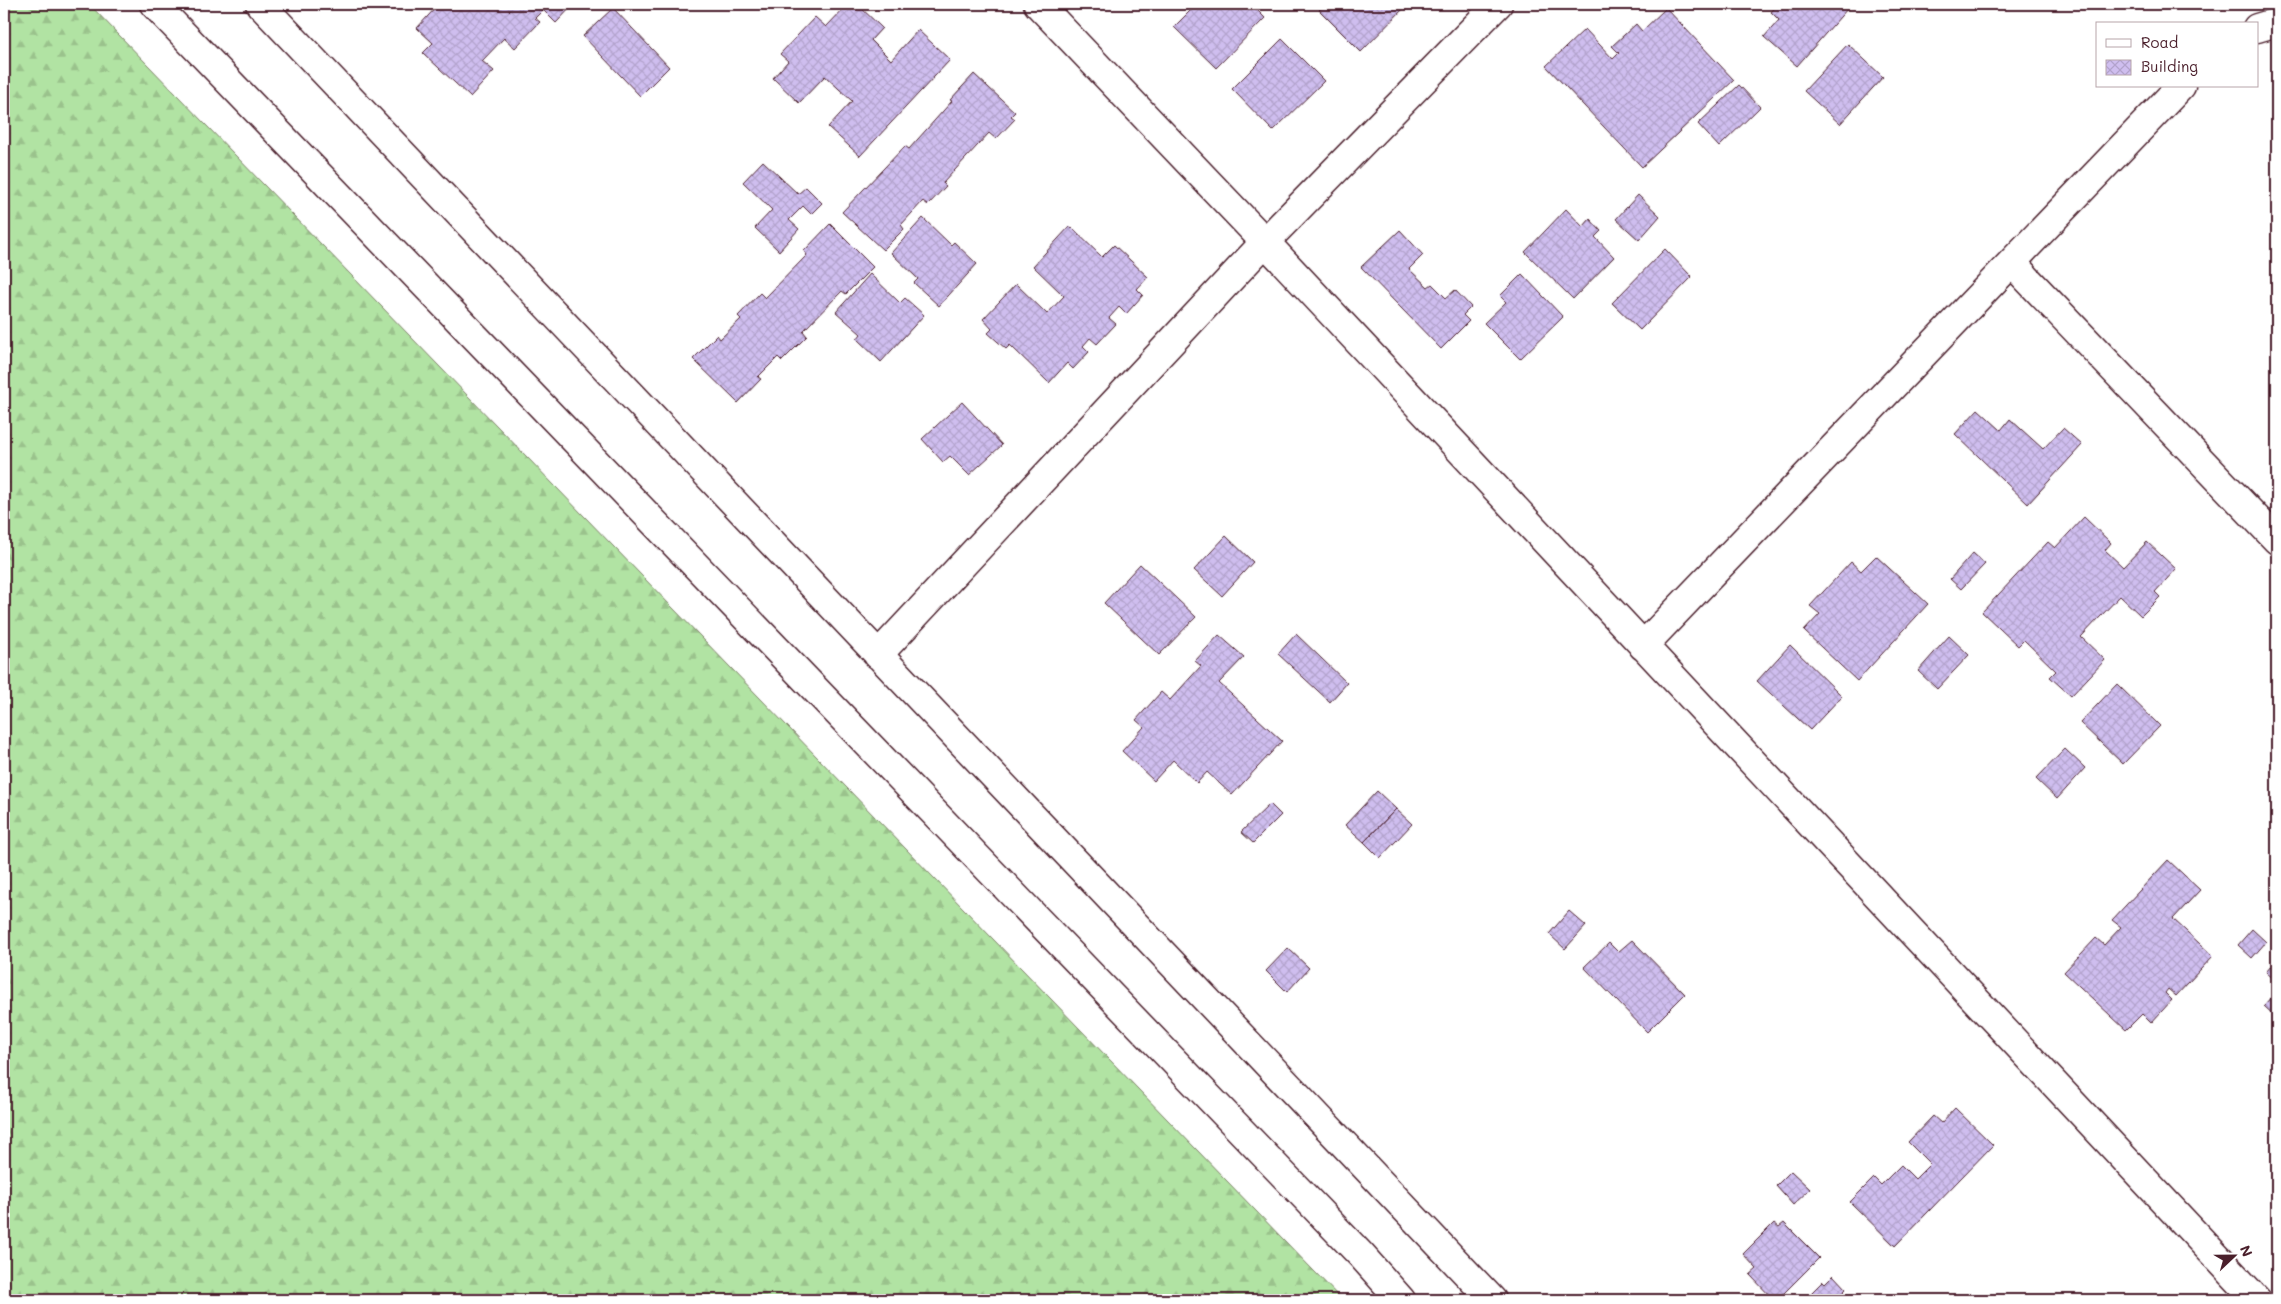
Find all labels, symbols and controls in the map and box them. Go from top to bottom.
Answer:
legend [2096,22,2258,88]
text: Road [2141,32,2178,52]
text: Building [2141,56,2198,76]
north arrow [2208,1232,2258,1282]
text: N [2236,1242,2257,1259]

